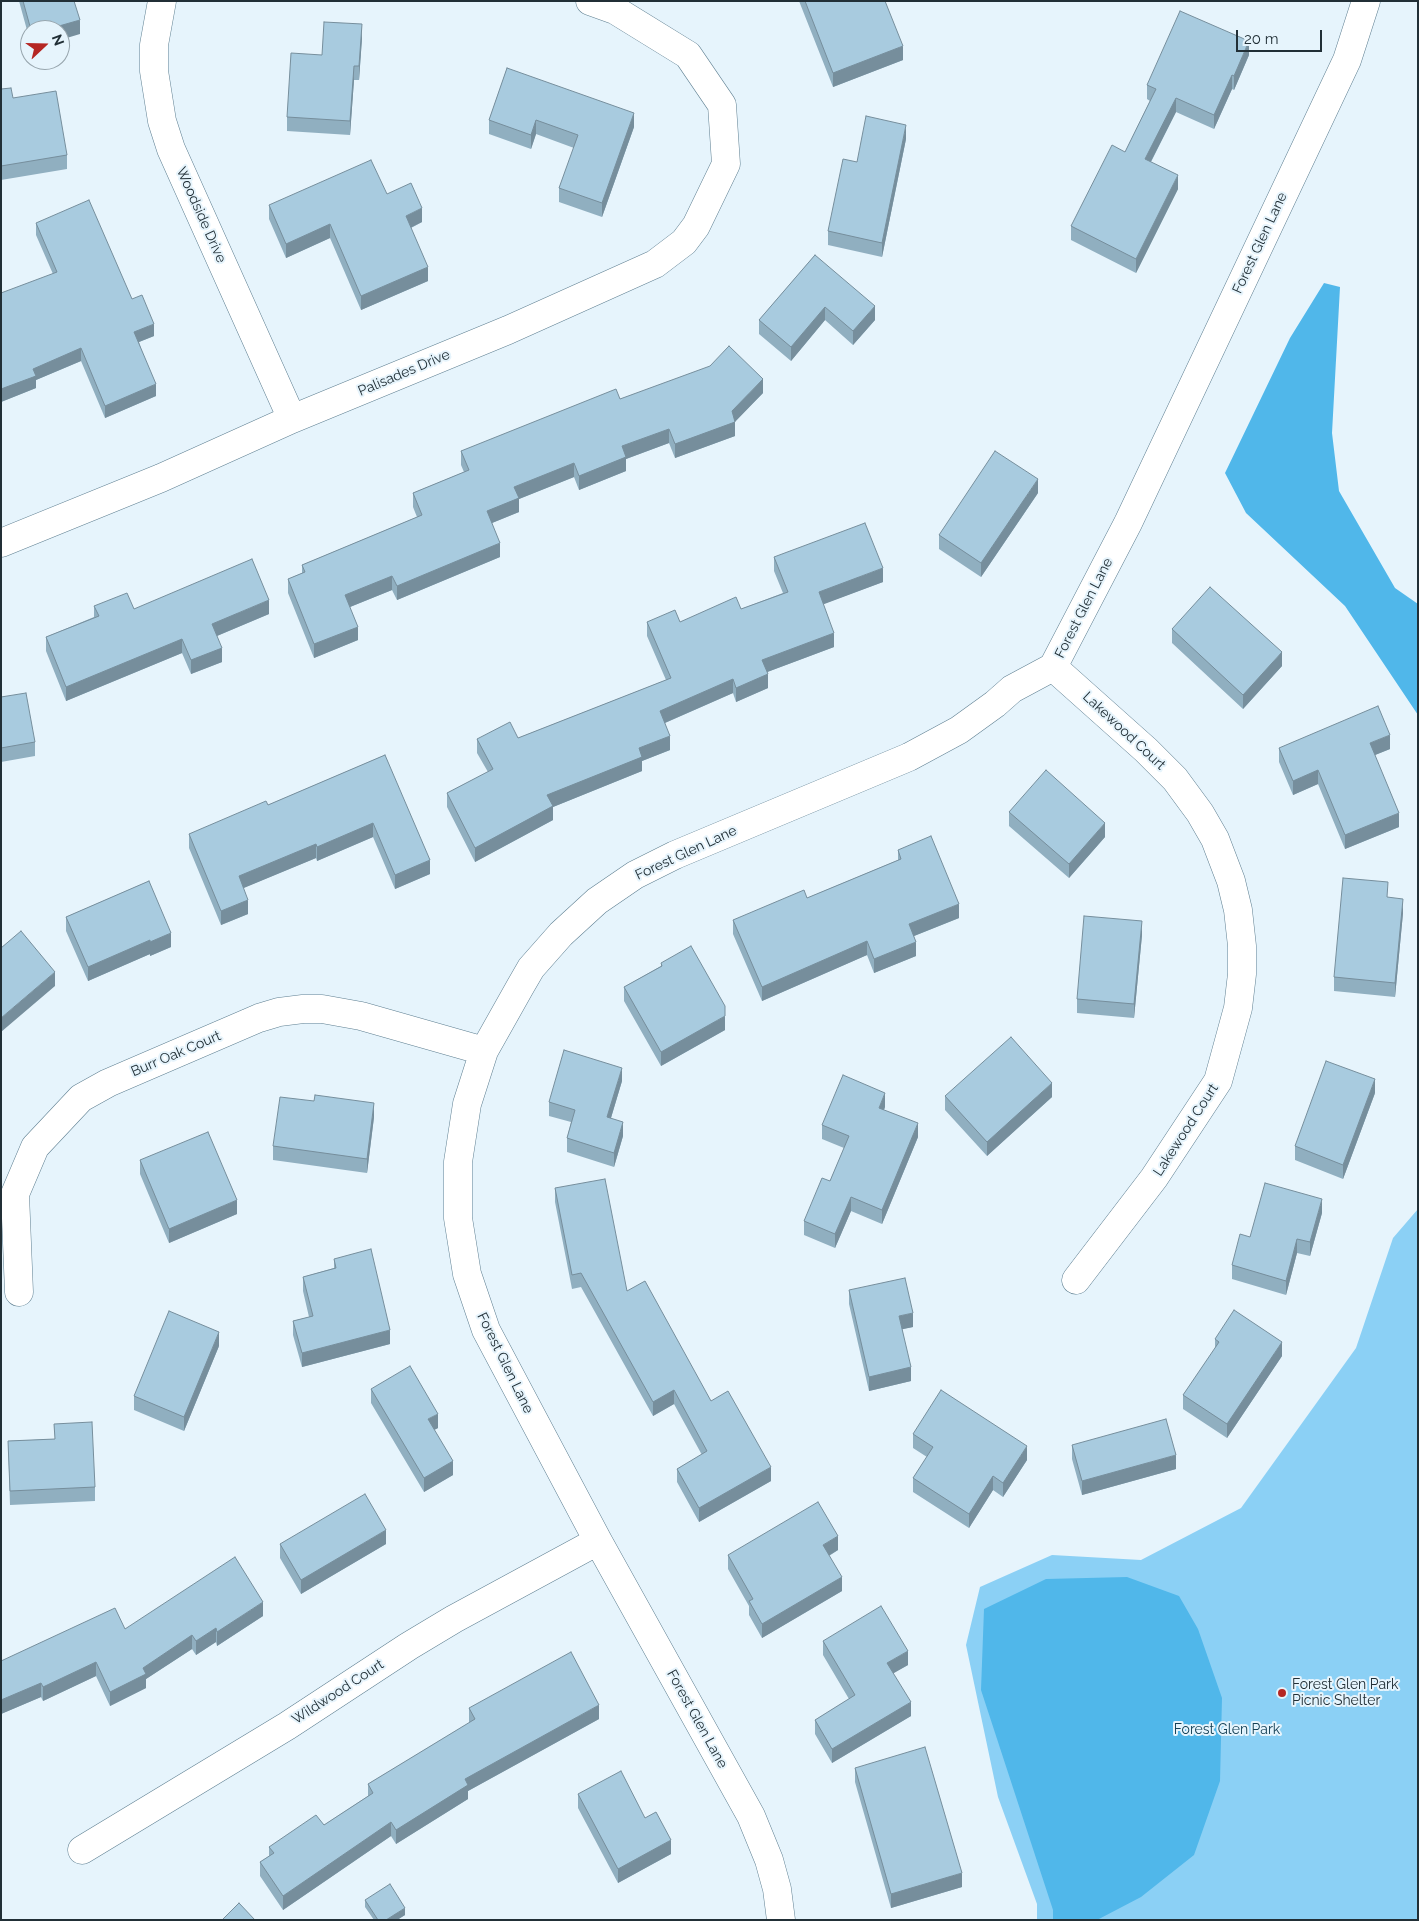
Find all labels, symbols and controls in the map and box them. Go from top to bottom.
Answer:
north arrow [20,20,70,70]
scale bar [1239,20,1325,52]
text: 20 m [1244,30,1279,48]
text: N [49,32,67,48]
street label: Woodside Drive [172,165,230,265]
street label: Forest Glen Lane [1229,190,1291,296]
street label: Palisades Drive [356,346,452,400]
street label: Forest Glen Lane [1052,555,1116,661]
street label: Lakewood Court [1079,688,1169,774]
street label: Forest Glen Lane [633,822,739,884]
street label: Burr Oak Court [129,1028,223,1080]
street label: Lakewood Court [1150,1081,1222,1179]
street label: Forest Glen Lane [473,1310,537,1416]
street label: Wildwood Court [289,1656,387,1728]
street label: Forest Glen Lane [663,1667,731,1771]
place label: Forest Glen Park Picnic Shelter [1292,1677,1398,1710]
marker: Forest Glen Park Picnic Shelter [1276,1687,1288,1699]
park label: Forest Glen Park [1174,1722,1280,1738]

